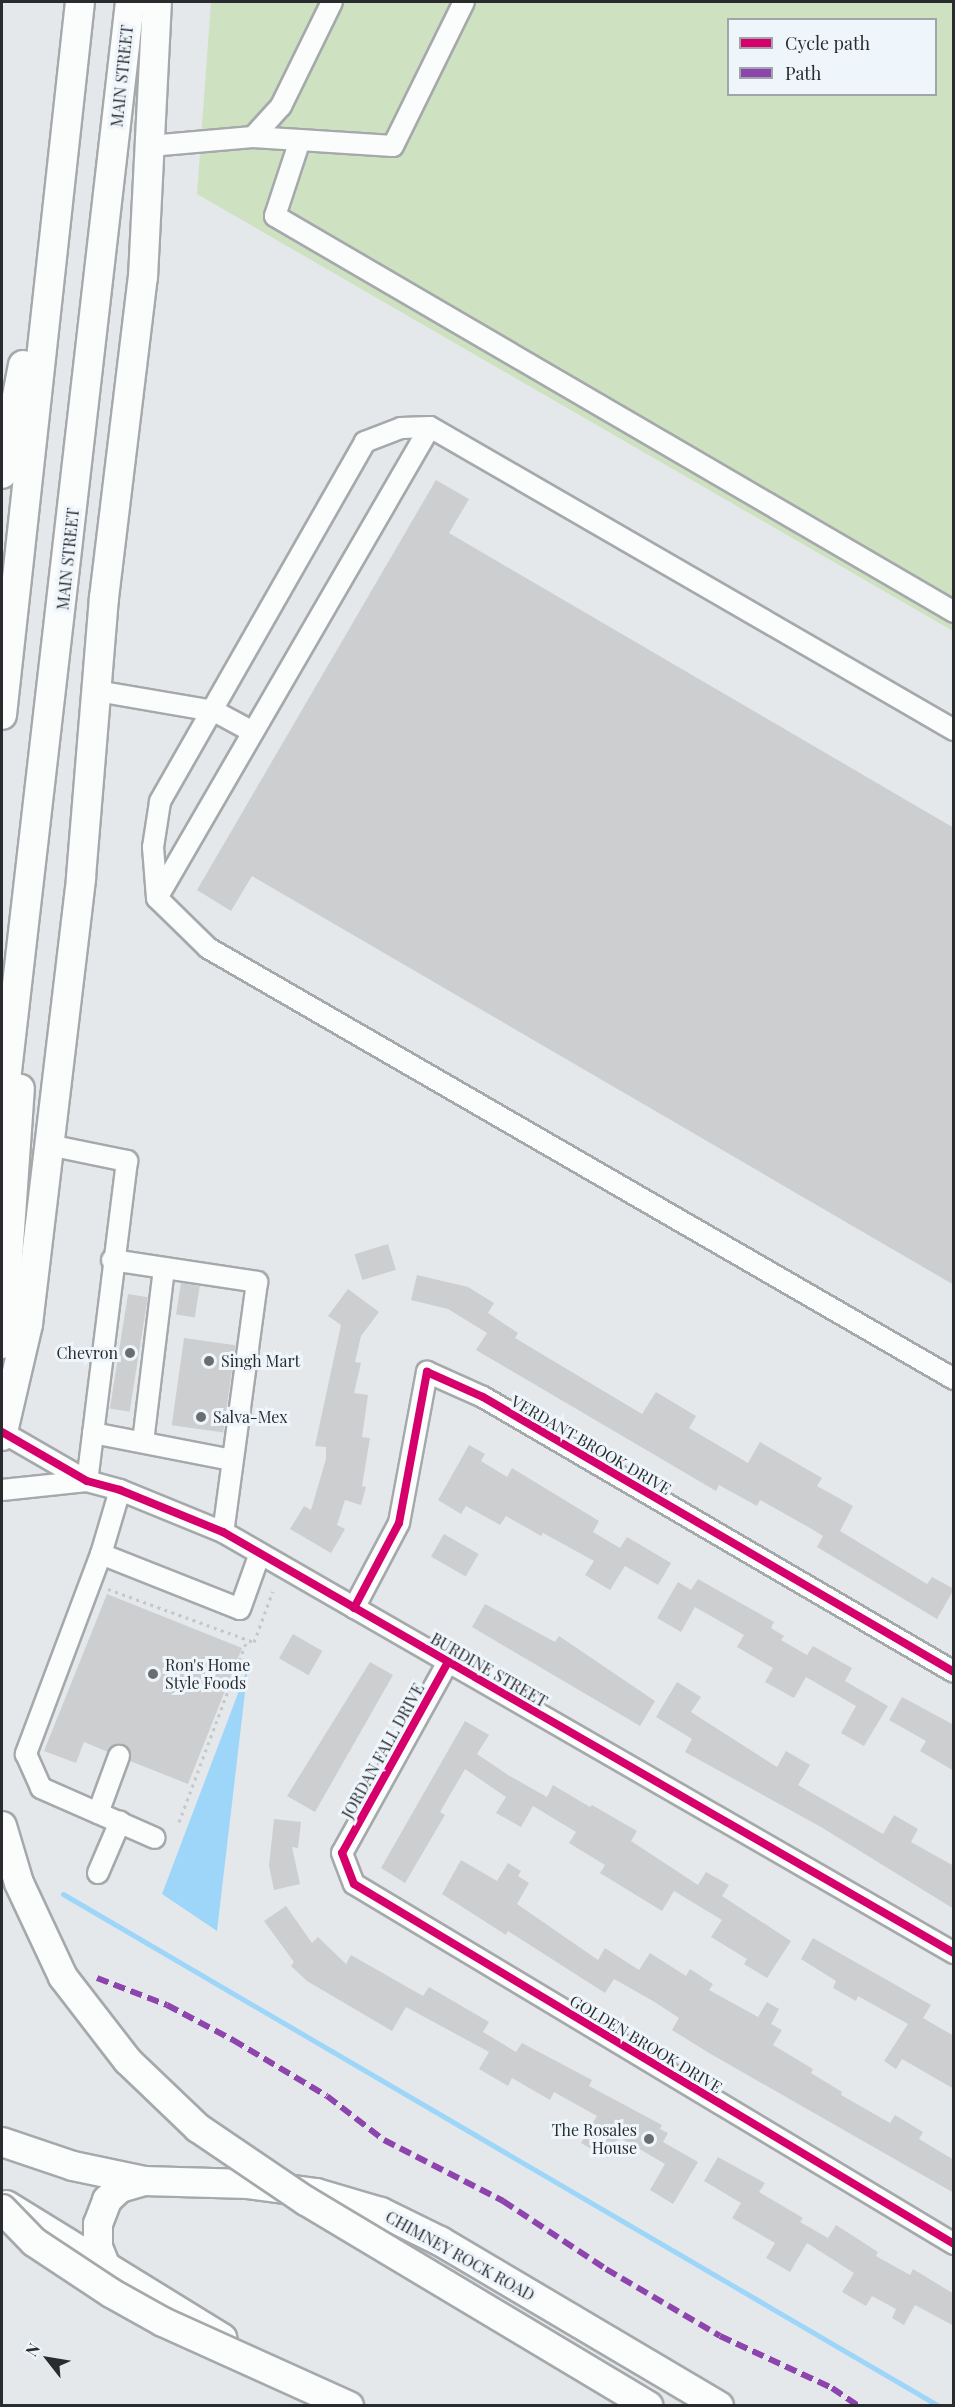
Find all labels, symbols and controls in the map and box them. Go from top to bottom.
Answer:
legend [727,18,937,96]
street label: MAIN STREET [107,24,137,128]
text: Cycle path [785,31,870,55]
text: Path [785,61,821,85]
street label: MAIN STREET [53,507,83,611]
place label: Chevron [57,1343,118,1363]
marker: Chevron [123,1346,137,1360]
place label: Singh Mart [221,1351,300,1371]
marker: Singh Mart [202,1354,216,1368]
street label: VERDANT BROOK DRIVE [508,1391,674,1499]
place label: Salva-Mex [213,1407,287,1427]
marker: Salva-Mex [194,1410,208,1424]
street label: BURDINE STREET [427,1629,551,1711]
place label: Ron's Home Style Foods [165,1655,250,1693]
marker: Ron's Home Style Foods [146,1667,160,1681]
street label: JORDAN FALL DRIVE [338,1680,428,1822]
street label: GOLDEN BROOK DRIVE [566,1991,726,2097]
place label: The Rosales House [552,2120,637,2158]
marker: The Rosales House [642,2132,656,2146]
street label: CHIMNEY ROCK ROAD [382,2207,538,2305]
north arrow [18,2329,78,2389]
text: N [20,2339,44,2360]

